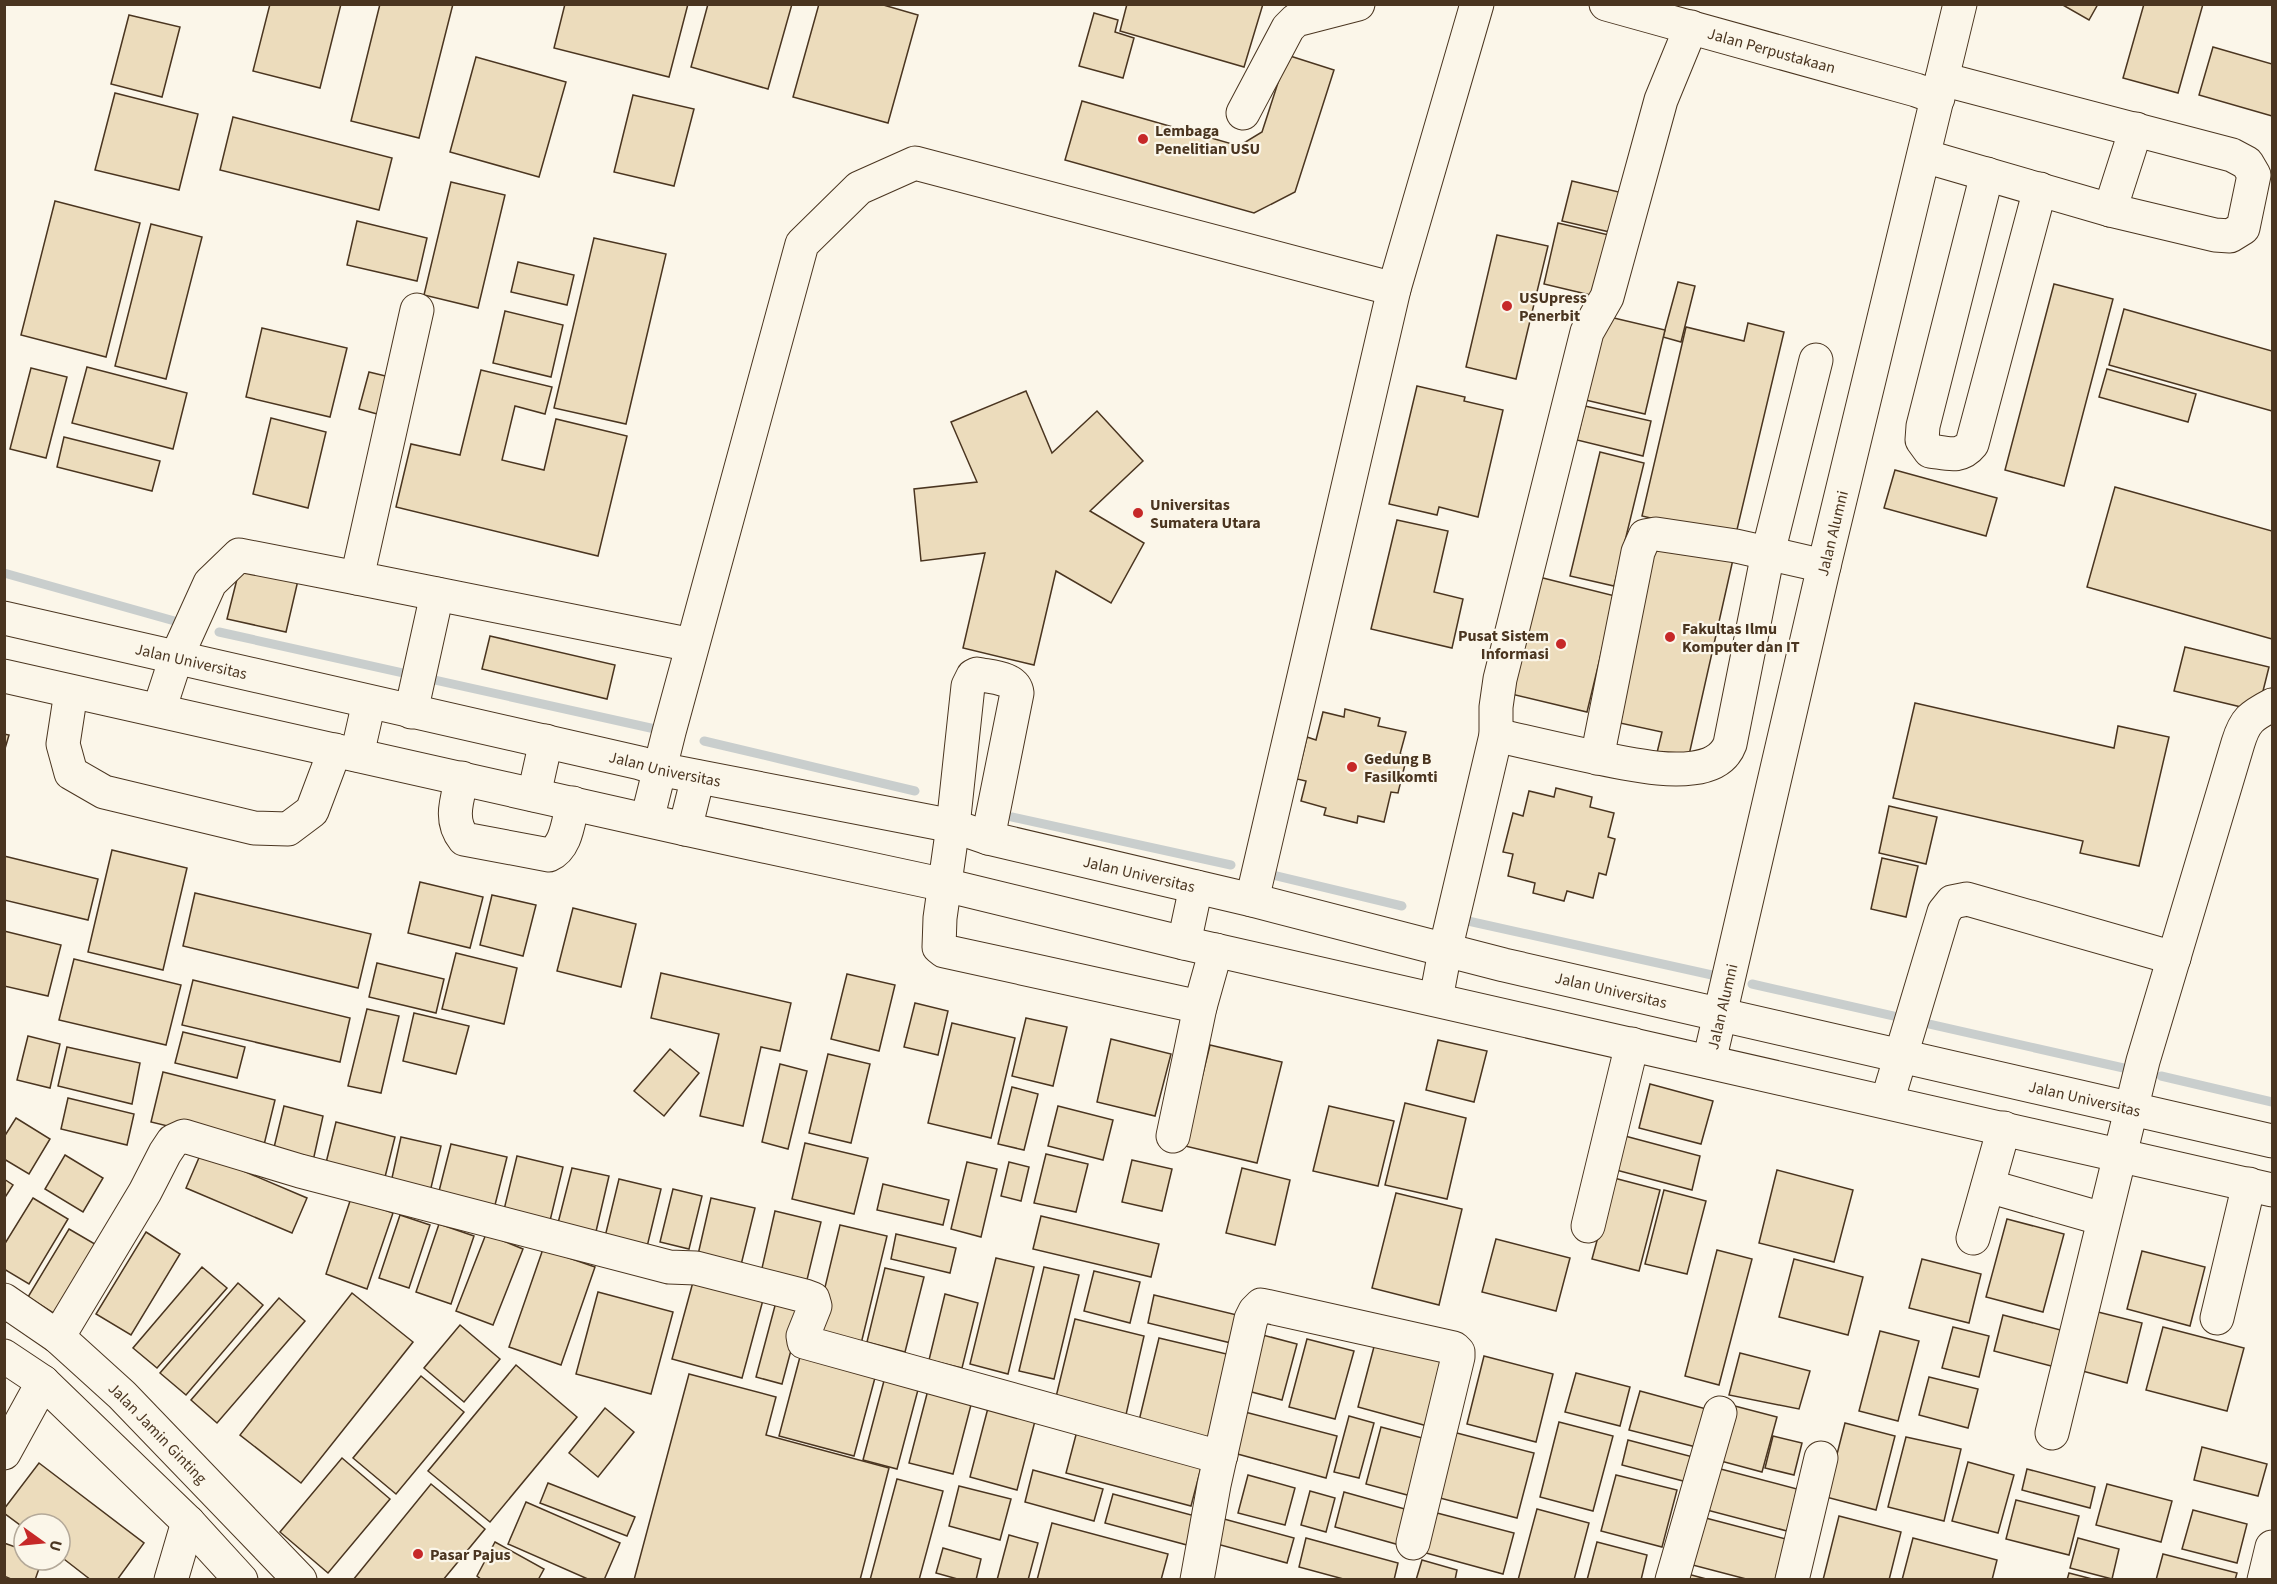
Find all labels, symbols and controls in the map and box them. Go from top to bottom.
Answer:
street label: Jalan Perpustakaan [1705,23,1838,79]
place label: Lembaga Penelitian USU [1155,120,1260,160]
marker: Lembaga Penelitian USU [1136,132,1150,146]
place label: USUpress Penerbit [1519,287,1587,327]
marker: USUpress Penerbit [1500,299,1514,313]
street label: Jalan Alumni [1812,488,1854,578]
place label: Universitas Sumatera Utara [1150,494,1261,534]
marker: Universitas Sumatera Utara [1131,506,1145,520]
place label: Fakultas Ilmu Komputer dan IT [1682,618,1800,658]
place label: Pusat Sistem Informasi [1458,625,1549,665]
marker: Fakultas Ilmu Komputer dan IT [1663,630,1677,644]
marker: Pusat Sistem Informasi [1554,637,1568,651]
street label: Jalan Universitas [133,638,249,685]
street label: Jalan Universitas [607,746,723,793]
place label: Gedung B Fasilkomti [1364,748,1438,788]
marker: Gedung B Fasilkomti [1345,760,1359,774]
street label: Jalan Universitas [1081,851,1197,898]
street label: Jalan Alumni [1702,962,1743,1052]
street label: Jalan Universitas [1553,967,1669,1014]
street label: Jalan Universitas [2026,1076,2143,1123]
street label: Jalan Jamin Ginting [103,1378,212,1489]
north arrow [12,1512,72,1572]
text: U [44,1538,68,1554]
place label: Pasar Pajus [430,1544,511,1566]
marker: Pasar Pajus [411,1547,425,1561]

